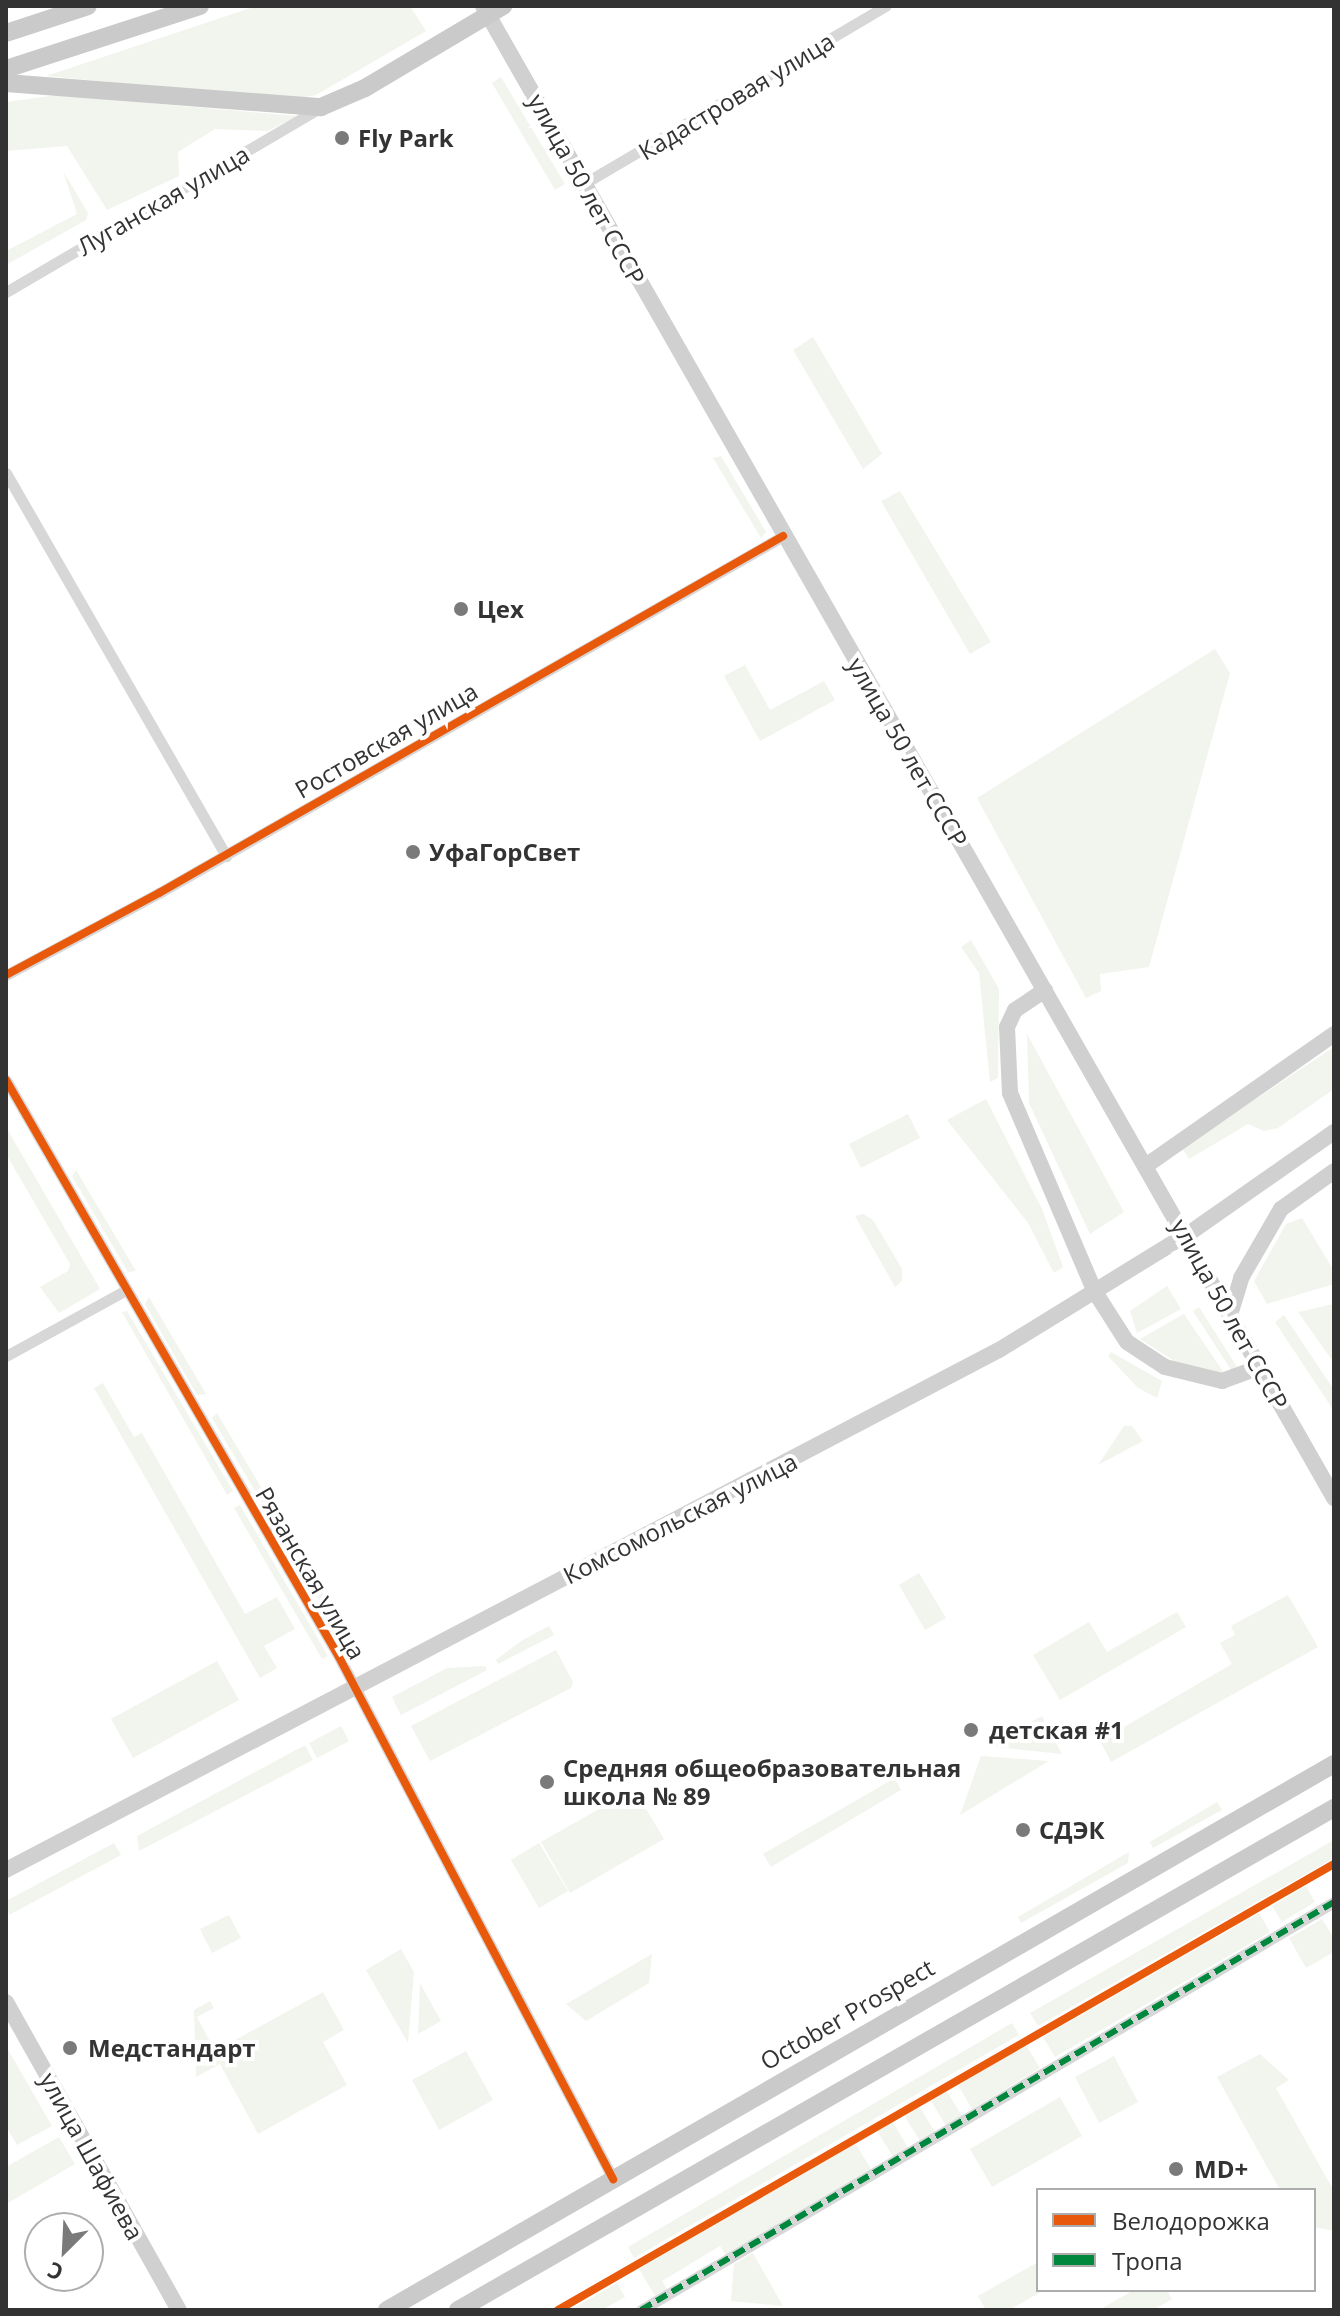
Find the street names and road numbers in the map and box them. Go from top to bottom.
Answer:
street label: Кадастровая улица [633,26,839,166]
street label: улица 50 лет СССР [523,89,651,289]
street label: Луганская улица [72,139,254,261]
street label: улица 50 лет СССР [842,652,974,852]
street label: Ростовская улица [290,676,482,804]
street label: улица 50 лет СССР [1166,1214,1294,1414]
street label: Комсомольская улица [558,1446,802,1590]
street label: Рязанская улица [250,1482,372,1664]
street label: October Prospect [755,1953,939,2075]
street label: улица Шафиева [34,2067,150,2245]

